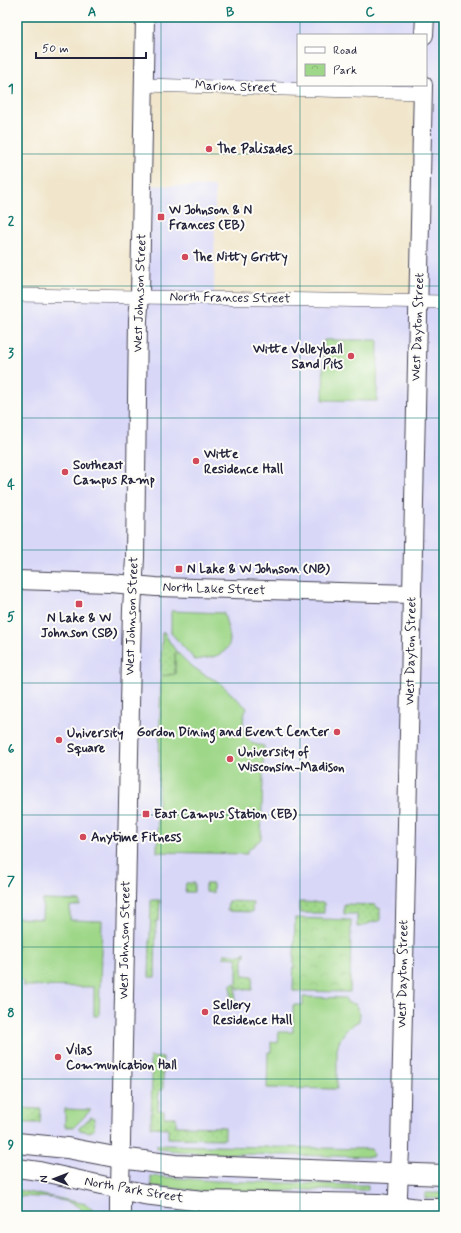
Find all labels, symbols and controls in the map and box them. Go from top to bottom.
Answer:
text: A [88,4,96,21]
text: B [226,4,235,21]
text: C [365,4,375,21]
scale bar [36,34,146,60]
legend [297,34,427,86]
text: 50 m [42,41,69,57]
text: Road [333,43,357,59]
text: Park [333,63,357,79]
street label: Marion Street [195,77,278,97]
text: 1 [8,81,14,98]
place label: The Palisades [217,141,293,158]
marker: The Palisades [204,144,214,154]
place label: W Johnson & N Frances (EB) [168,202,253,234]
marker: W Johnson & N Frances (EB) [156,212,166,222]
text: 2 [8,213,15,230]
street label: West Johnson Street [129,233,151,353]
place label: The Nitty Gritty [193,249,288,266]
marker: The Nitty Gritty [180,252,190,262]
street label: West Dayton Street [408,272,428,382]
street label: North Frances Street [169,288,291,308]
place label: Witte Volleyball Sand Pits [252,341,343,373]
text: 3 [8,345,14,362]
marker: Witte Volleyball Sand Pits [346,351,356,361]
place label: Witte Residence Hall [203,446,284,478]
marker: Witte Residence Hall [191,456,201,466]
place label: Southeast Campus Ramp [73,457,155,489]
marker: Southeast Campus Ramp [60,467,70,477]
text: 4 [7,477,15,494]
street label: West Johnson Street [121,556,143,676]
place label: N Lake & W Johnson (NB) [187,561,330,578]
marker: N Lake & W Johnson (NB) [174,564,184,574]
street label: North Lake Street [162,579,266,599]
street label: West Dayton Street [402,596,420,705]
marker: N Lake & W Johnson (SB) [74,599,84,609]
text: 5 [7,609,15,626]
place label: N Lake & W Johnson (SB) [41,610,118,642]
place label: Gordon Dining and Event Center [137,724,330,744]
place label: University Square [67,725,123,757]
marker: Gordon Dining and Event Center [332,727,342,737]
marker: University Square [54,735,64,745]
text: 6 [8,741,15,758]
place label: University of Wisconsin-Madison [237,744,345,776]
marker: University of Wisconsin-Madison [225,754,235,764]
place label: East Campus Station (EB) [154,806,297,823]
marker: East Campus Station (EB) [141,809,151,819]
place label: Anytime Fitness [91,829,181,846]
marker: Anytime Fitness [78,832,88,842]
text: 7 [7,873,15,890]
street label: West Johnson Street [115,880,135,1000]
street label: West Dayton Street [394,919,412,1028]
place label: Sellery Residence Hall [213,997,293,1029]
text: 8 [7,1005,15,1022]
marker: Sellery Residence Hall [200,1007,210,1017]
place label: Vilas Communication Hall [66,1042,177,1074]
marker: Vilas Communication Hall [53,1052,63,1062]
text: 9 [8,1137,15,1154]
north arrow [34,1159,74,1199]
street label: North Park Street [83,1173,185,1207]
text: N [38,1175,52,1183]

